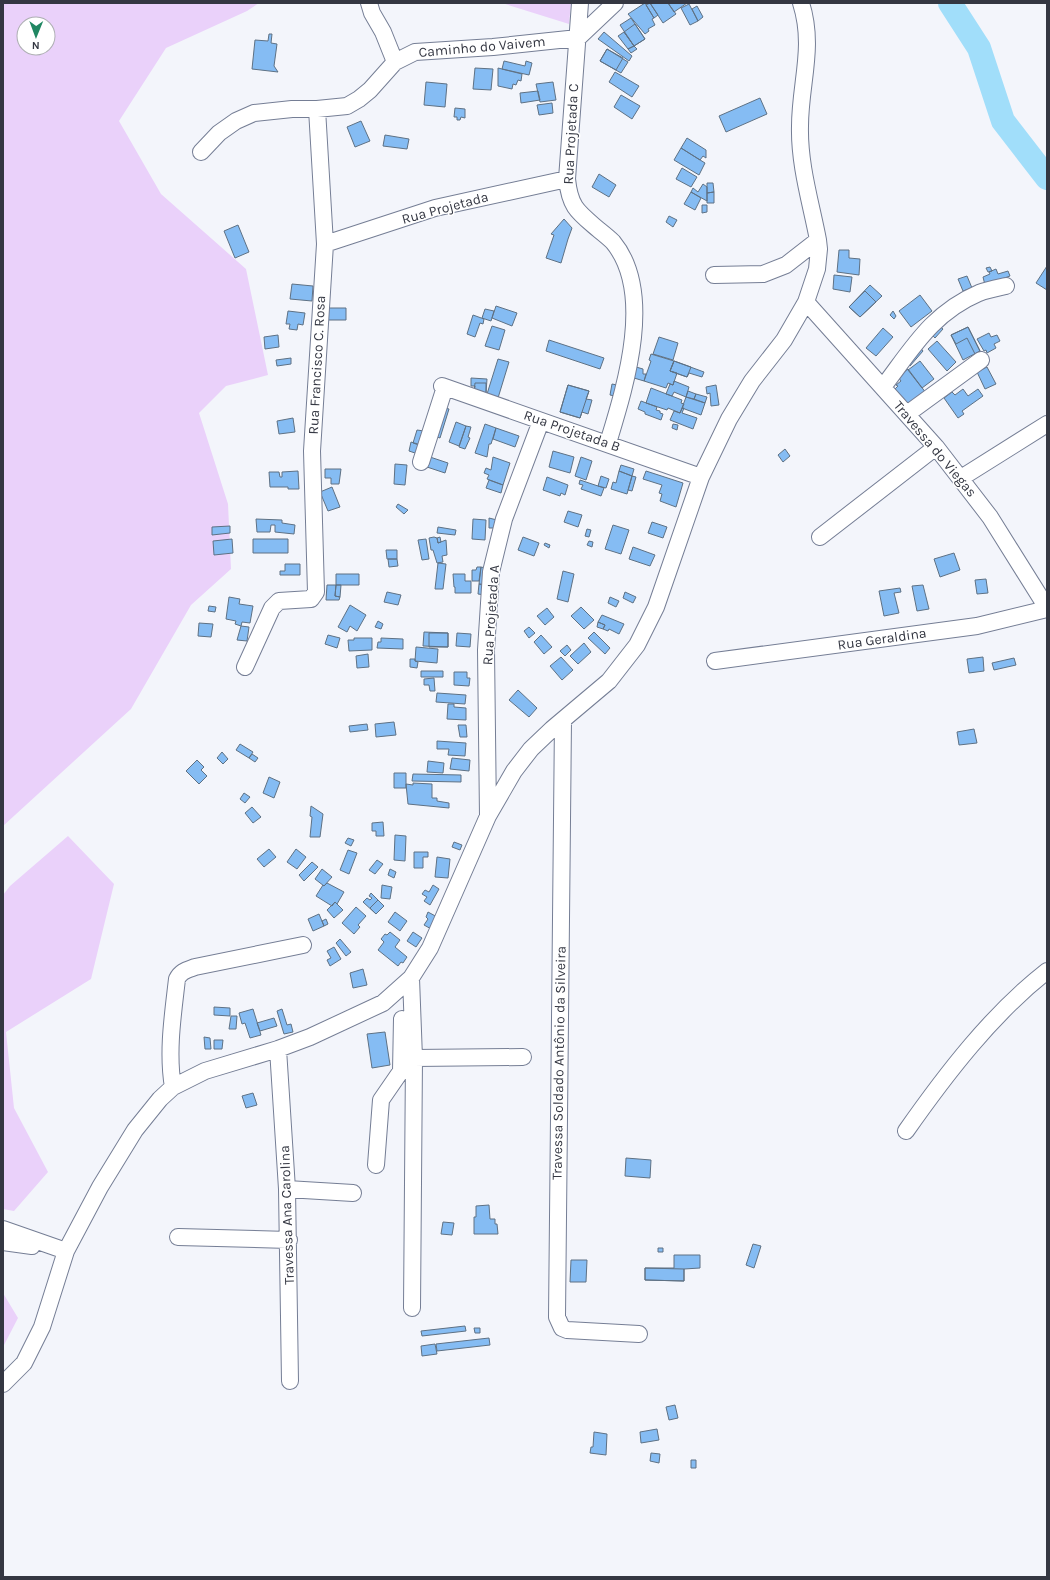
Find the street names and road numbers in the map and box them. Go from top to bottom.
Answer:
street label: Caminho do Vaivem [418,33,546,61]
street label: Rua Projetada C [560,83,582,185]
street label: Rua Projetada [400,188,490,228]
street label: Rua Francisco C. Rosa [305,295,329,435]
street label: Travessa do Viegas [890,397,980,501]
street label: Rua Projetada B [521,407,623,455]
street label: Rua Projetada A [479,564,503,666]
street label: Rua Geraldina [836,624,928,654]
street label: Travessa Soldado Antônio da Silveira [548,946,570,1180]
street label: Travessa Ana Carolina [276,1145,298,1285]

